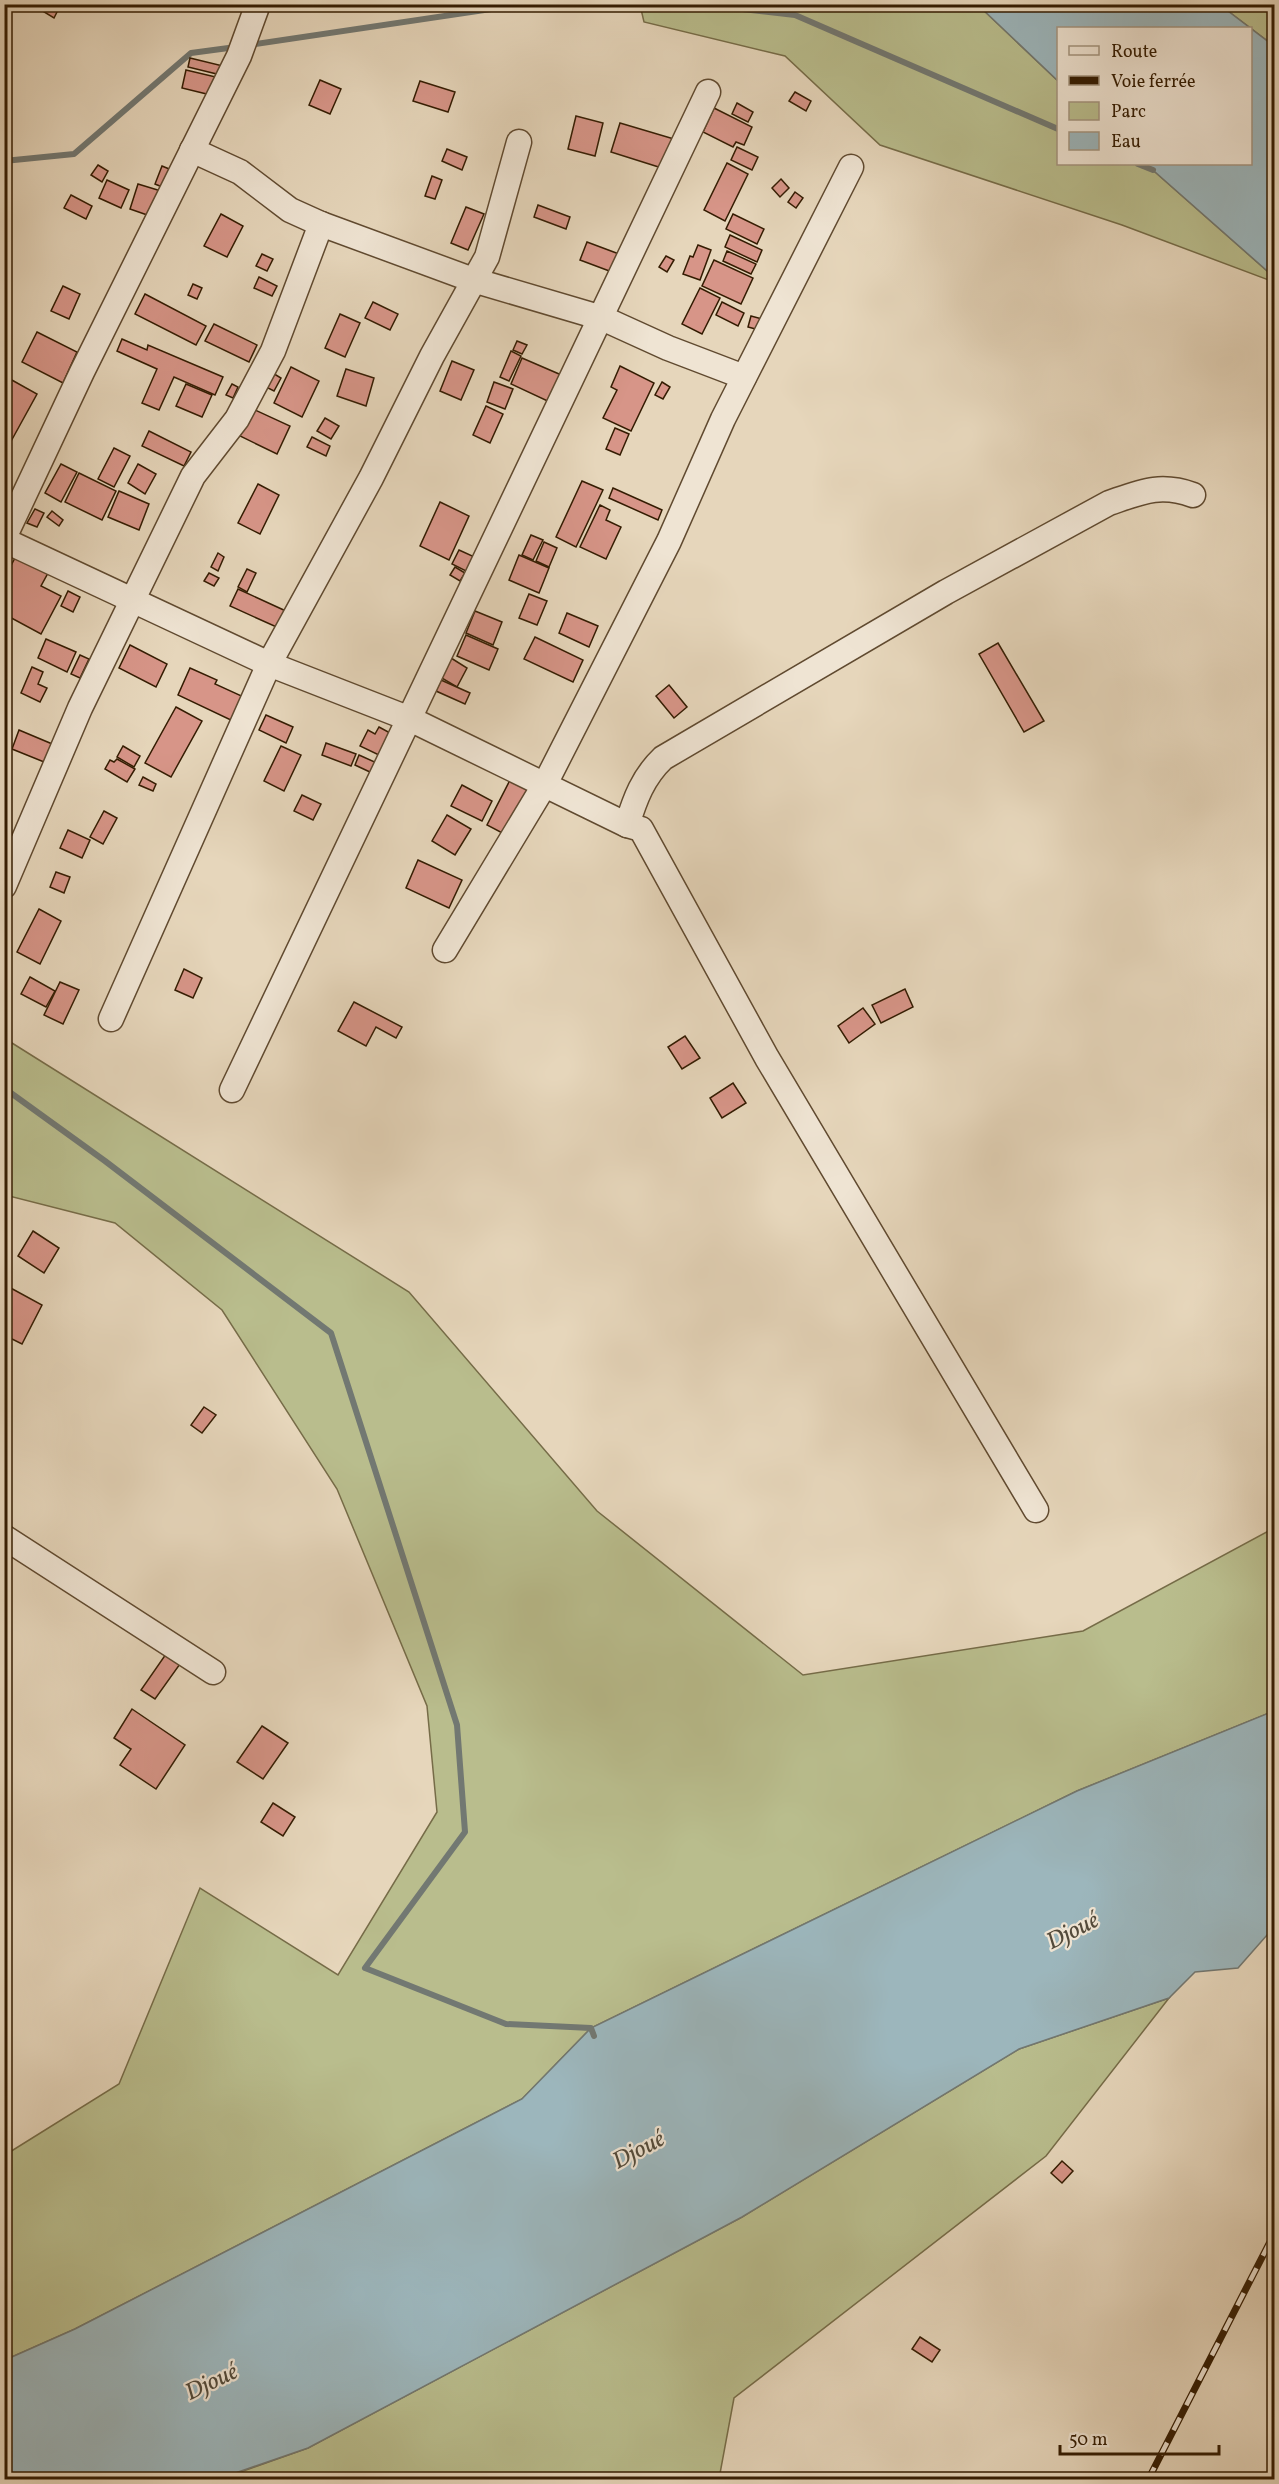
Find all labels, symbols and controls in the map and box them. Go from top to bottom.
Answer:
legend [1057,27,1252,165]
text: Route [1111,40,1157,65]
text: Voie ferrée [1111,70,1196,95]
text: Parc [1111,100,1146,125]
text: Eau [1111,130,1141,155]
water label: Djoué [1041,1904,1106,1960]
water label: Djoué [607,2122,672,2179]
water label: Djoué [180,2355,245,2410]
scale bar [1060,2418,1219,2456]
text: 50 m [1069,2428,1108,2453]

